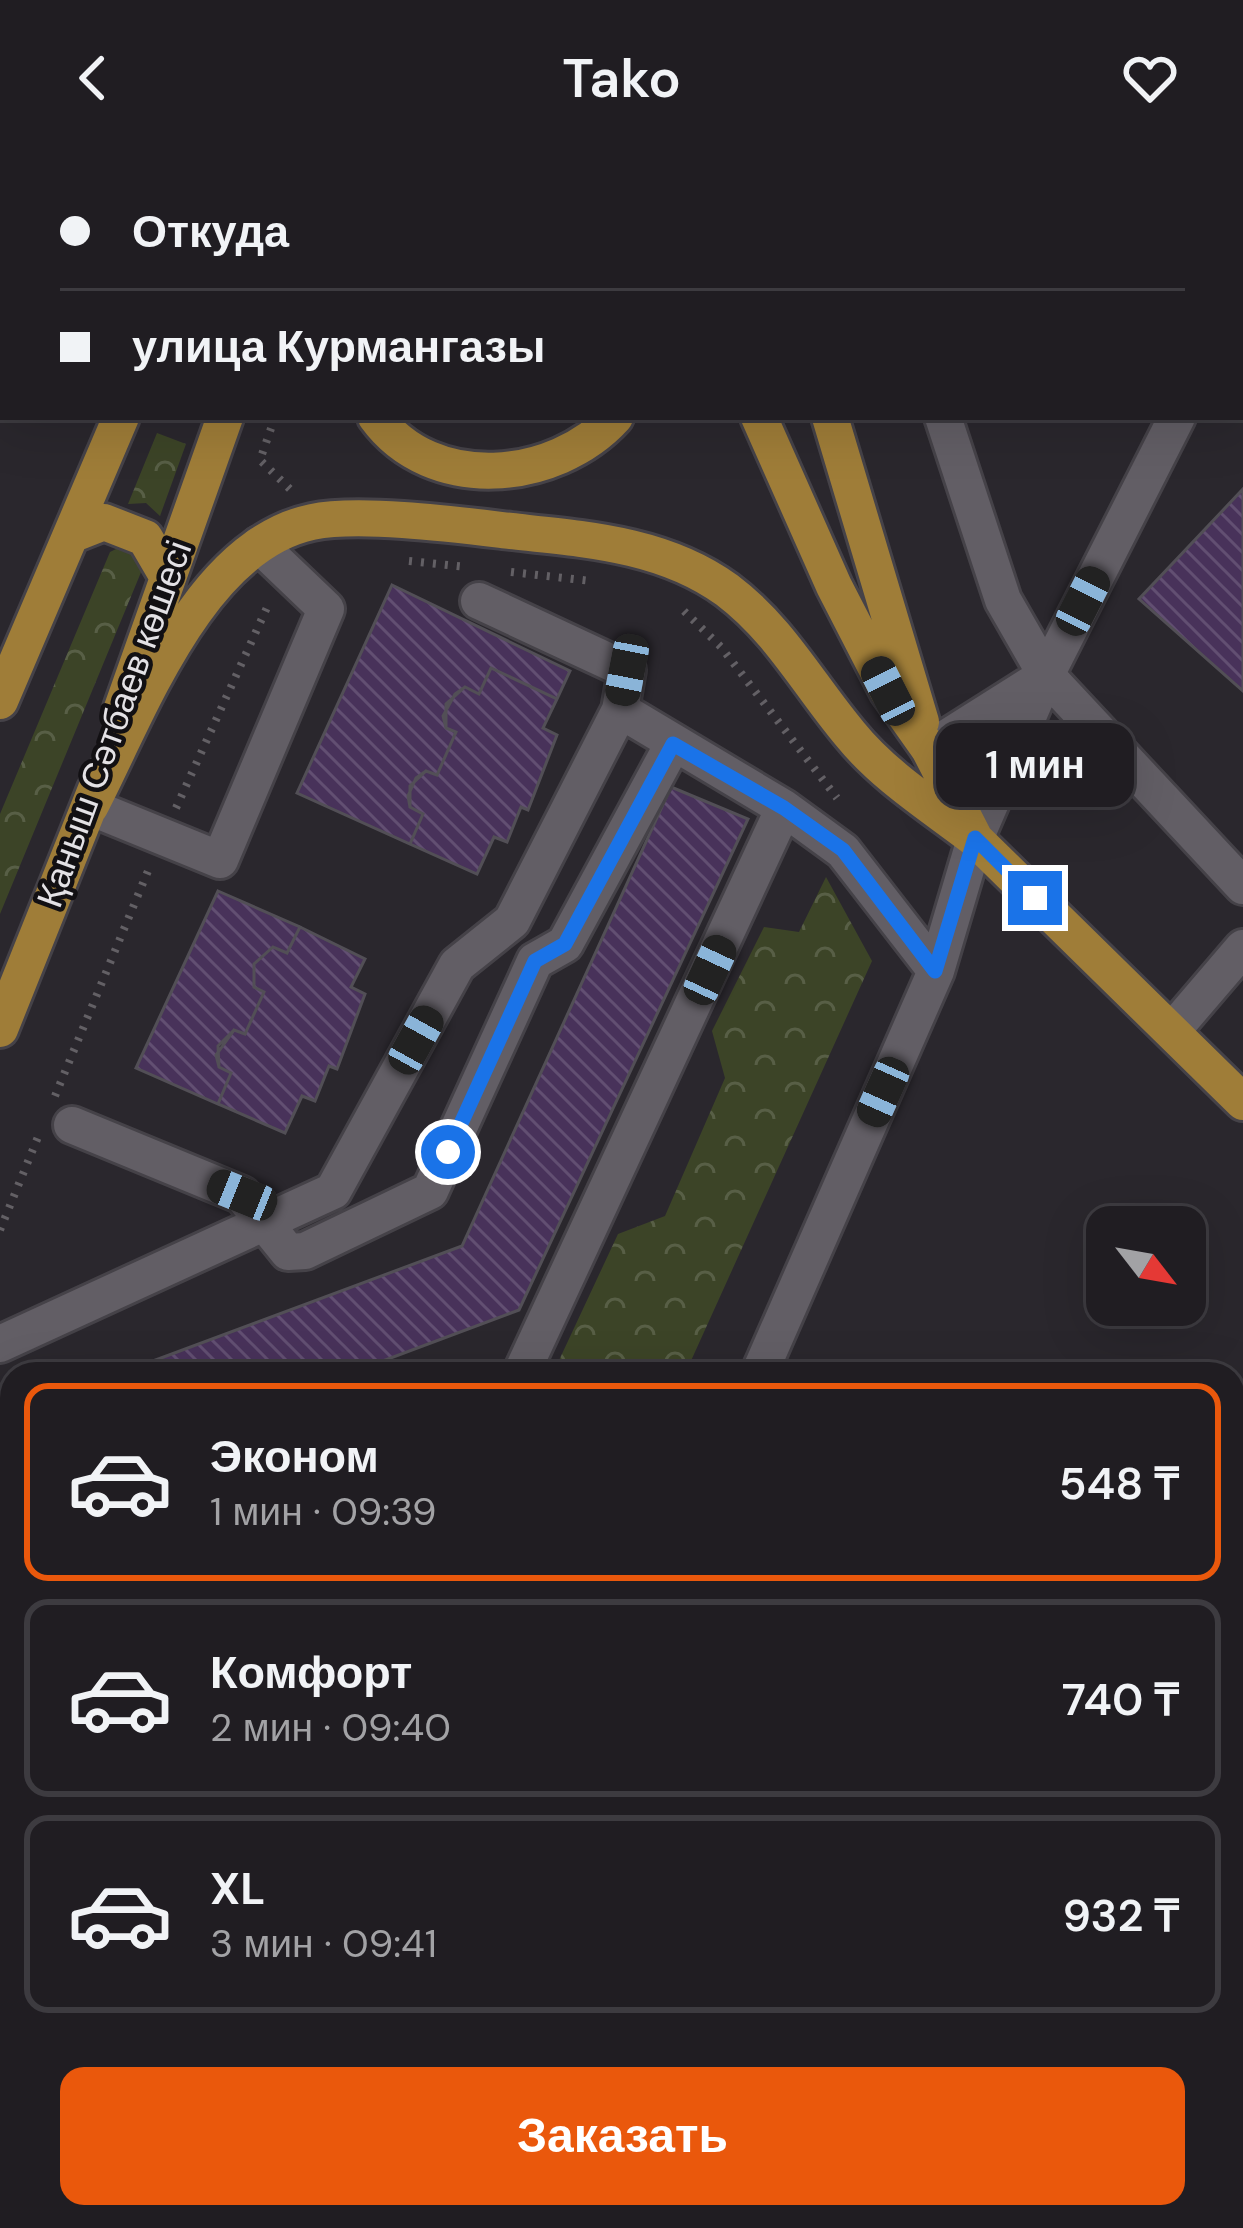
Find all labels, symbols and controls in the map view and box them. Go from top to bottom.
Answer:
text: Tako [562,43,681,114]
icon: back [60,45,126,111]
icon: heart [1117,45,1183,111]
text: Откуда [132,202,289,261]
text: улица Курмангазы [132,317,545,376]
street label: Қаныш Сәтбаев көшесі [26,534,202,914]
car [1051,561,1115,641]
car [602,631,652,709]
car [856,651,920,731]
callout: 1 мин [936,724,1134,808]
text: 1 мин [985,739,1085,790]
route end [1008,871,1062,925]
car [678,930,742,1010]
car [383,1000,449,1080]
car [852,1052,914,1132]
route start [421,1125,475,1179]
car [202,1165,282,1225]
north arrow [1086,1206,1206,1326]
map controls [1086,1206,1206,1326]
text: Эконом [210,1427,379,1486]
icon: car [66,1428,174,1536]
text: 548 ₸ [1059,1454,1179,1513]
text: 1 мин · 09:39 [210,1486,437,1537]
text: Комфорт [210,1643,412,1702]
icon: car [66,1644,174,1752]
text: 740 ₸ [1062,1670,1179,1729]
text: 2 мин · 09:40 [210,1702,451,1753]
text: XL [210,1859,265,1918]
icon: car [66,1860,174,1968]
text: 932 ₸ [1062,1886,1179,1945]
text: 3 мин · 09:41 [210,1918,437,1969]
button: Заказать [60,2067,1185,2205]

